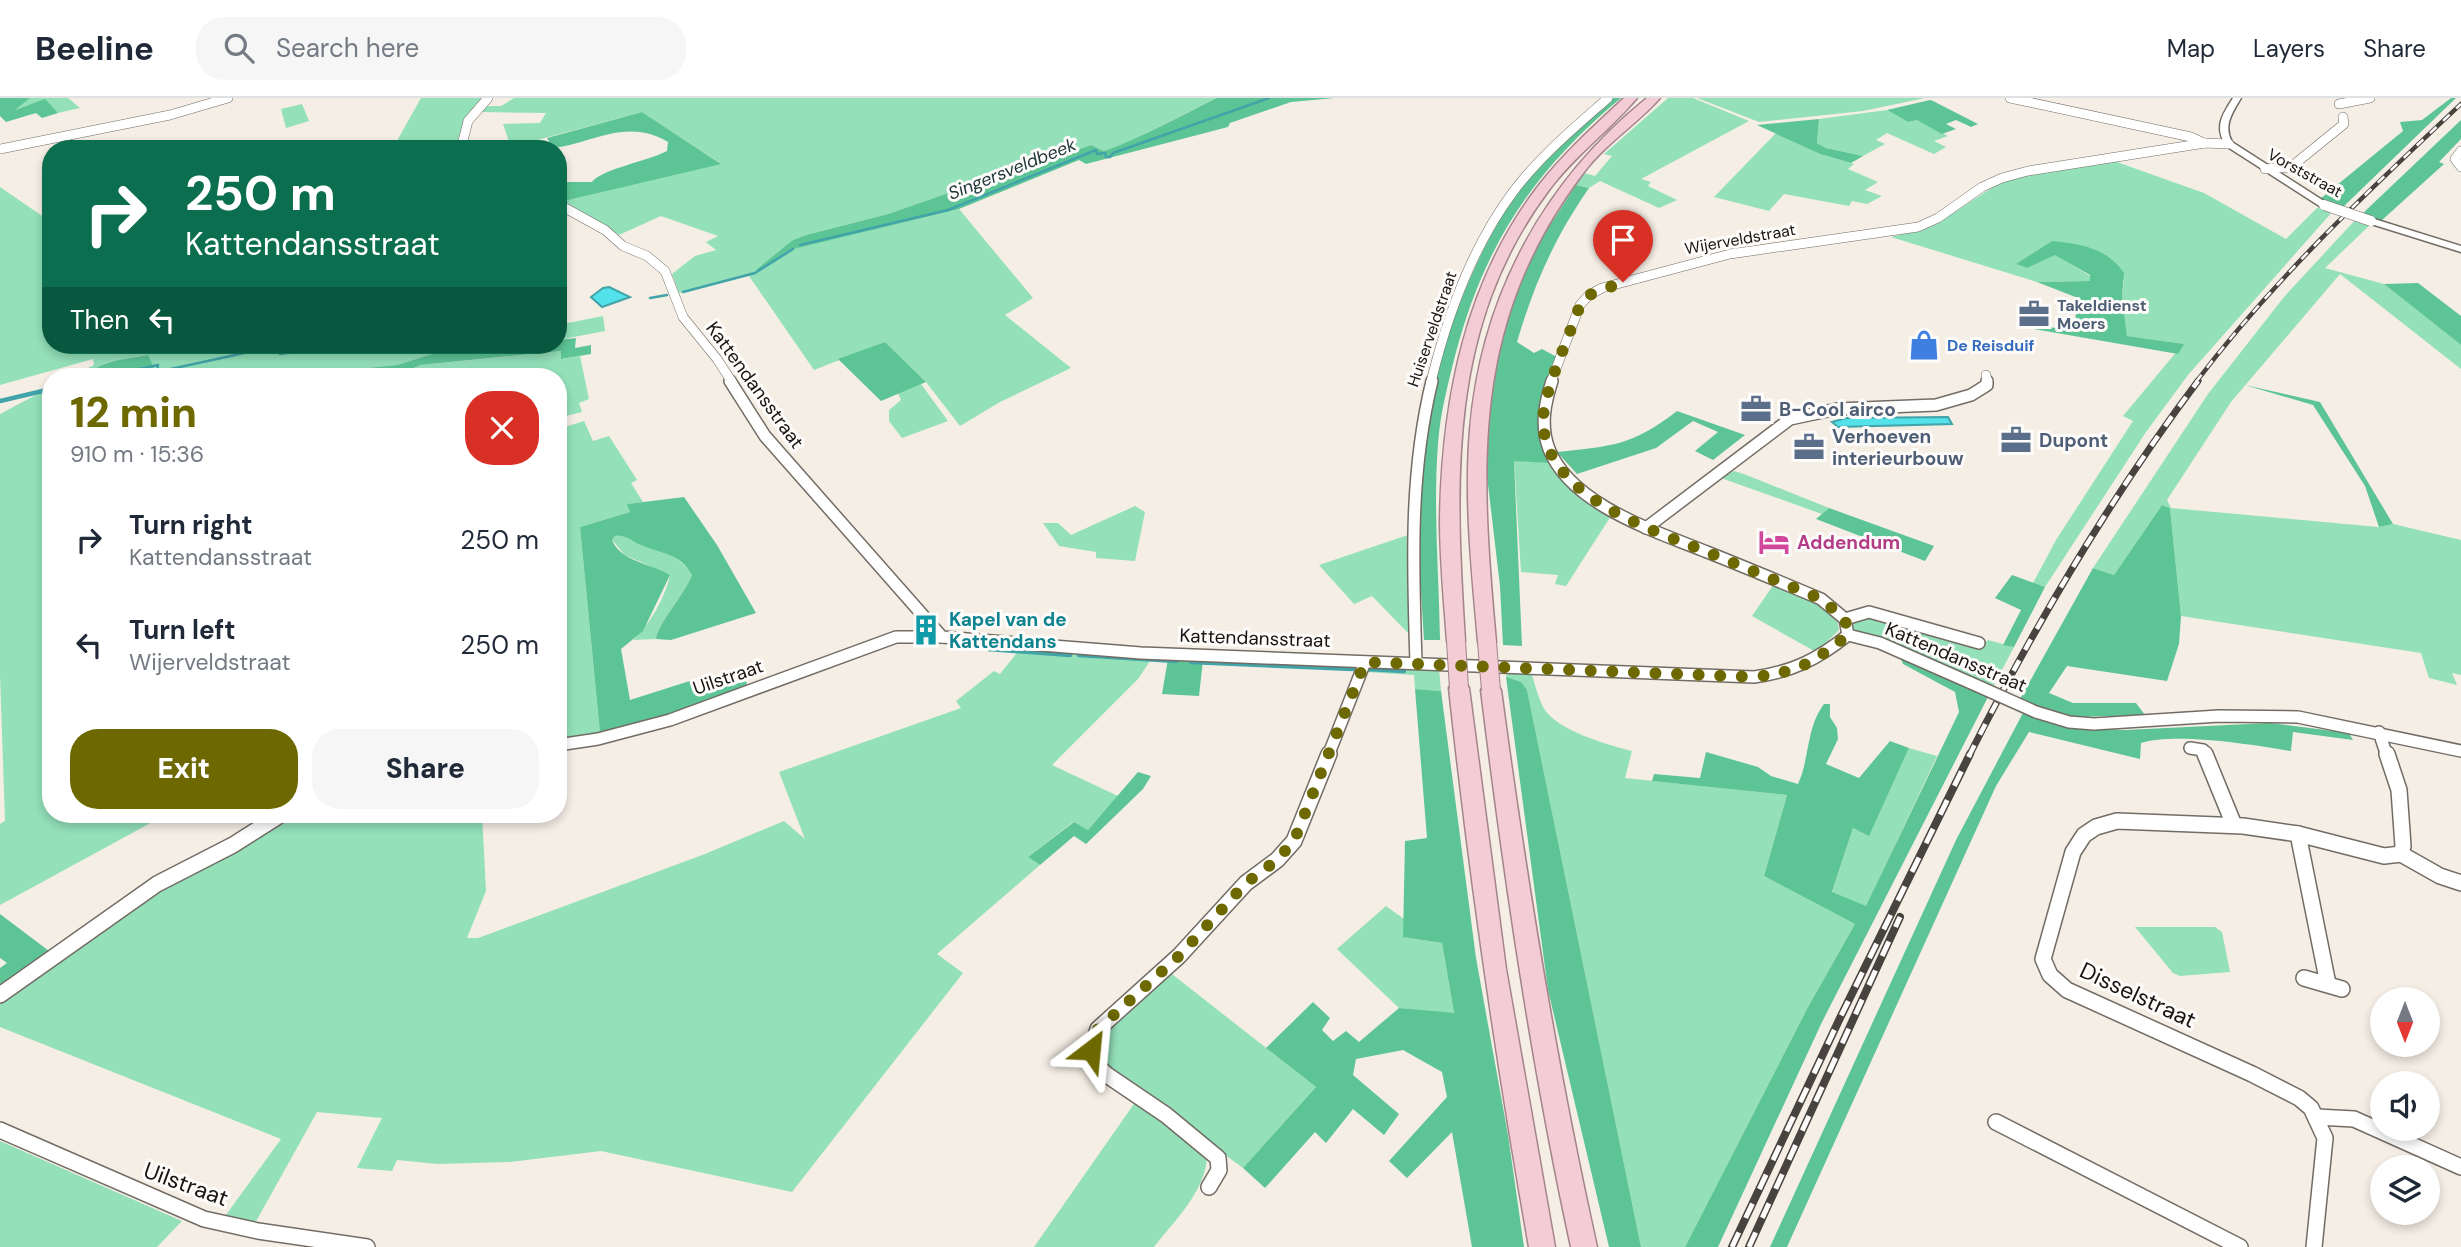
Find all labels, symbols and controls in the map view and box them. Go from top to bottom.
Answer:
search box [196,17,686,80]
text: Beeline [35,27,154,70]
icon: search [220,29,258,67]
text: Search here [276,31,419,65]
text: Map [2167,33,2215,64]
text: Layers [2253,33,2325,64]
text: Share [2363,33,2426,64]
water label: Singersveldbeek [944,132,1080,206]
street label: Vorststraat [2264,144,2346,202]
text: 250 m [185,161,336,225]
icon: right [70,168,161,259]
pin [1593,210,1653,282]
street label: Wijerveldstraat [1683,219,1797,259]
icon: arrive [1604,221,1642,259]
text: Kattendansstraat [185,223,440,265]
street label: Huiserveldstraat [1402,268,1462,390]
place label: Takeldienst Moers [2057,295,2147,334]
office icon: Takeldienst Moers [2017,297,2051,331]
icon: left [143,301,181,339]
text: Then [70,303,129,337]
street label: Kattendansstraat [700,316,810,454]
shop icon: De Reisduif [1907,328,1941,362]
place label: De Reisduif [1947,335,2035,356]
text: 12 min [70,385,197,440]
button: close [465,391,539,465]
office icon: B-Cool airco [1739,392,1773,426]
place label: B-Cool airco [1779,397,1896,422]
office icon: Dupont [1999,423,2033,457]
place label: Verhoeven interieurbouw [1832,424,1964,471]
place label: Dupont [2039,428,2108,453]
office icon: Verhoeven interieurbouw [1792,430,1826,464]
text: 910 m · 15:36 [70,439,204,469]
text: Turn right [129,508,253,542]
icon: right [70,521,108,559]
text: 250 m [460,523,539,557]
hotel icon: Addendum [1757,525,1791,559]
place label: Addendum [1797,530,1900,555]
text: Kattendansstraat [129,542,312,572]
place label: Kapel van de Kattendans [949,607,1067,654]
text: Turn left [129,613,236,647]
building icon: Kapel van de Kattendans [909,613,943,647]
street label: Kattendansstraat [1882,616,2030,698]
street label: Kattendansstraat [1179,623,1331,653]
icon: left [70,626,108,664]
text: 250 m [460,628,539,662]
text: Wijerveldstraat [129,647,290,677]
street label: Uilstraat [690,653,766,701]
button: Exit [70,729,298,809]
button: Share [312,729,539,809]
street label: Disselstraat [2075,955,2201,1035]
north arrow [2370,987,2440,1057]
map controls [2370,987,2440,1225]
position arrow [1054,1013,1128,1087]
button: sound [2370,1071,2440,1141]
street label: Uilstraat [140,1155,232,1213]
button: layers [2370,1155,2440,1225]

